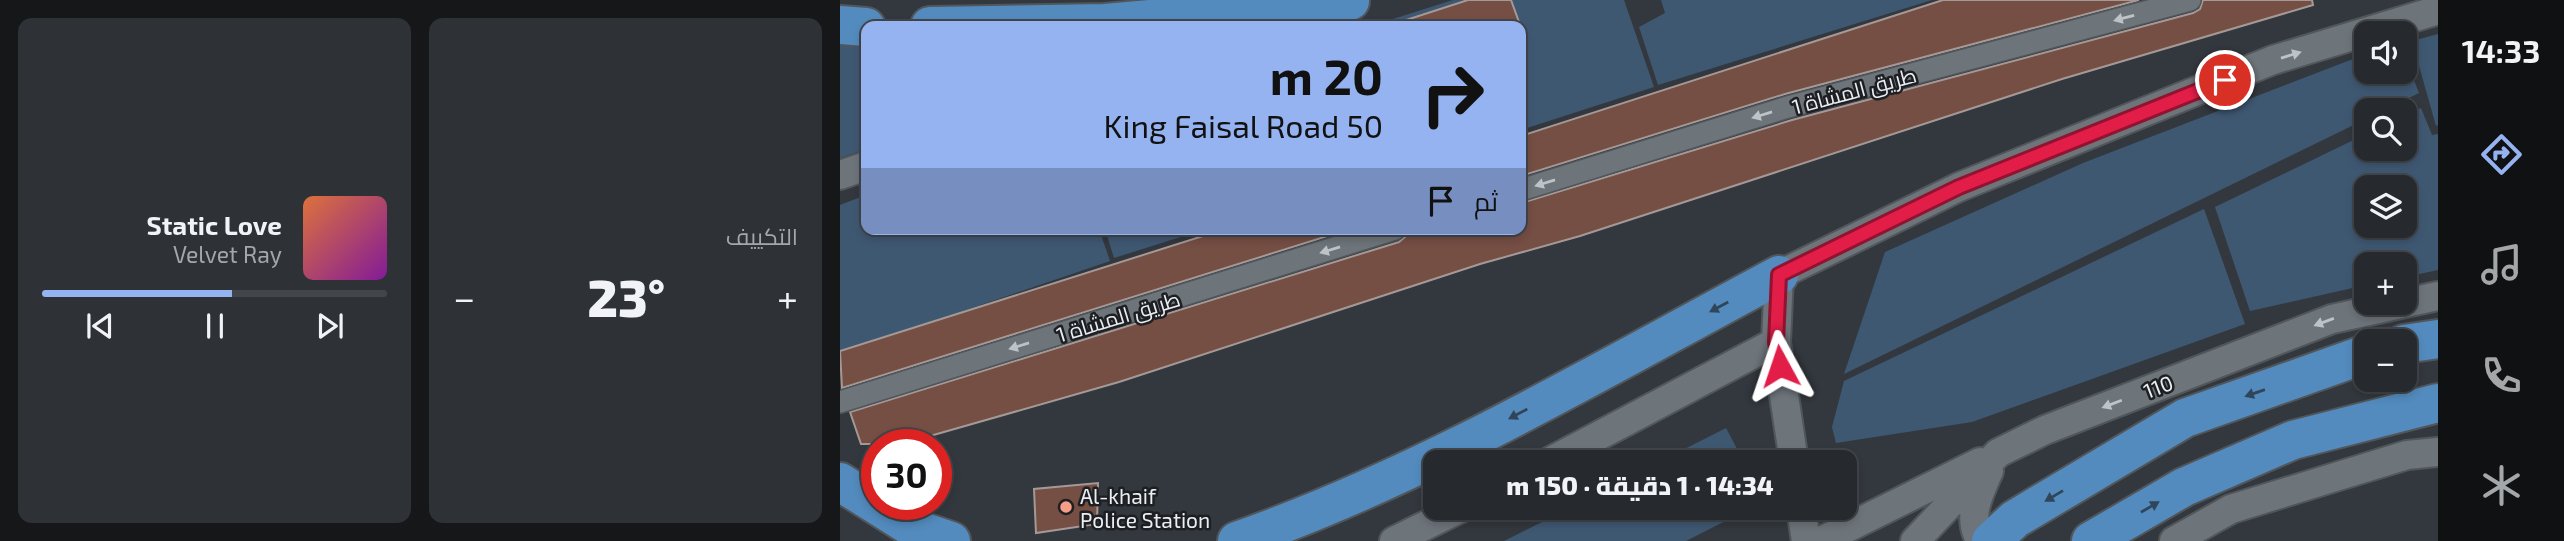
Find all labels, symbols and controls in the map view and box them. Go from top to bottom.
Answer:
one-way arrow [2113,13,2134,23]
map controls [2354,21,2417,392]
button: sound [2354,21,2417,84]
text: 14:33 [2462,31,2540,69]
text: 20 m [1270,46,1383,105]
icon: right [1407,49,1498,140]
one-way arrow [2281,49,2302,59]
pin [2195,50,2255,110]
street label: طريق المشاة 1 [1789,61,1919,121]
icon: arrive [2206,61,2244,99]
button: search [2354,98,2417,161]
text: King Faisal Road 50 [1104,106,1383,144]
one-way arrow [1752,110,1773,121]
icon: directions [2477,130,2526,179]
button: layers [2354,175,2417,238]
one-way arrow [1534,178,1555,188]
icon: arrive [1422,182,1460,220]
text: ثم [1474,185,1498,216]
text: Static Love [147,209,282,240]
text: التكييف [726,222,798,250]
text: Velvet Ray [173,240,282,268]
icon: music [2477,240,2526,289]
one-way arrow [1319,245,1340,255]
button: + [2354,252,2417,315]
text: 23° [587,265,665,327]
text: − [453,274,475,320]
text: + [777,274,798,320]
street label: طريق المشاة 1 [1053,285,1183,349]
one-way arrow [1708,301,1728,313]
icon: previous [81,307,119,345]
icon: pause [196,307,234,345]
icon: next [311,307,349,345]
one-way arrow [2313,317,2334,328]
position arrow [1743,329,1817,403]
button: − [2354,329,2417,392]
one-way arrow [1009,342,1030,352]
icon: phone [2477,351,2526,400]
street label: 110 [2140,369,2176,403]
one-way arrow [2245,388,2266,399]
one-way arrow [2101,398,2122,409]
one-way arrow [1508,408,1528,420]
speed limit sign: 30 [861,429,952,520]
icon: climate [2477,461,2526,510]
text: 14:34 · 1 دقيقة · 150 m [1506,469,1774,500]
place label: Al-khaif Police Station [1080,483,1210,532]
one-way arrow [2044,490,2063,502]
marker: Al-khaif Police Station [1058,499,1074,515]
one-way arrow [2140,501,2159,513]

